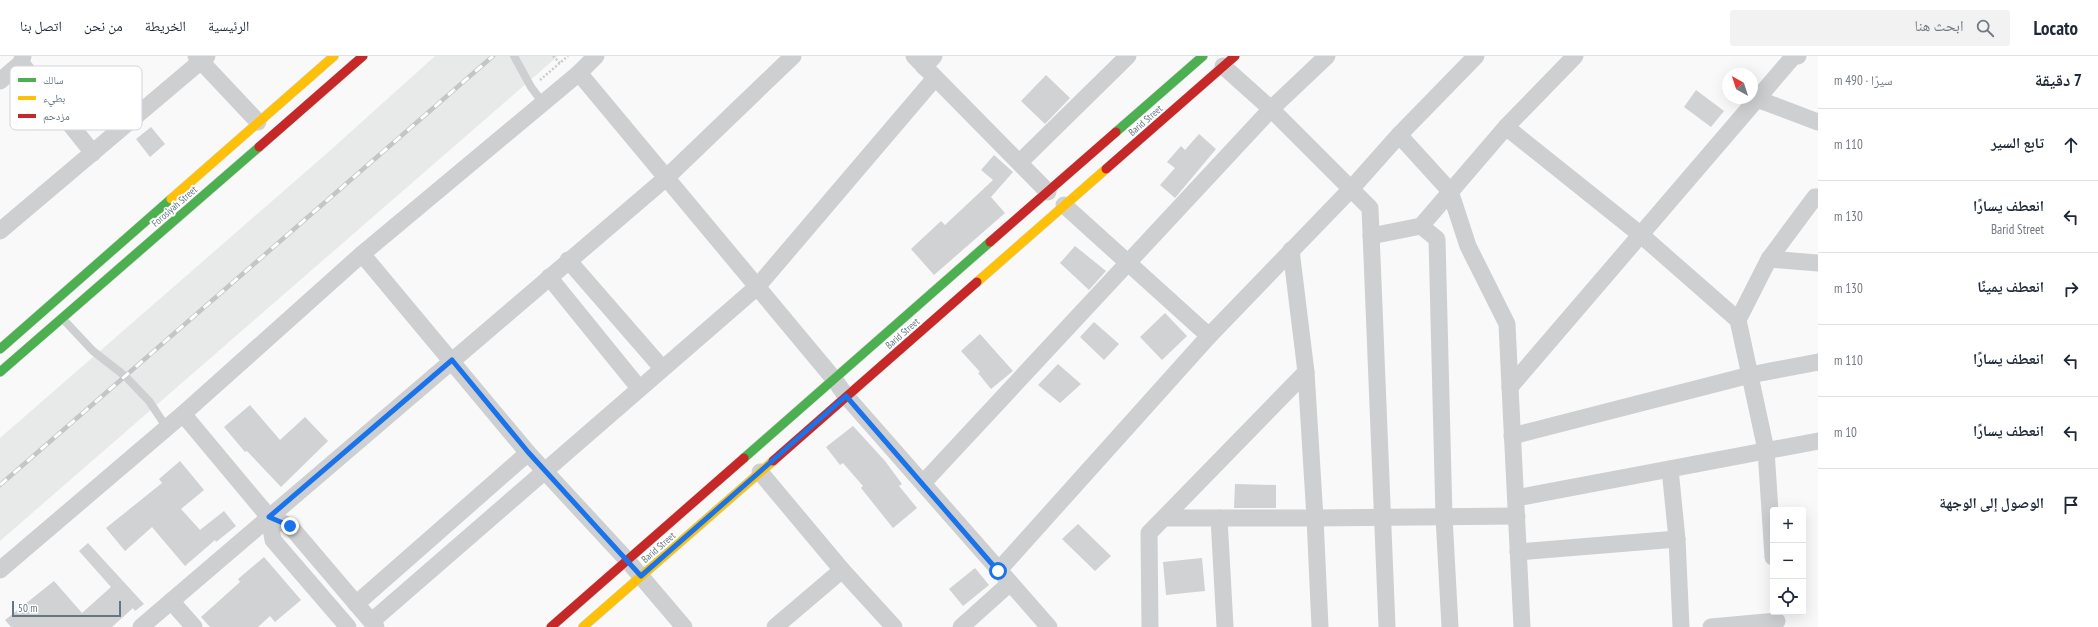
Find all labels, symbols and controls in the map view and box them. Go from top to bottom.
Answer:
search box [1730,10,2010,46]
text: ابحث هنا [1915,16,1964,35]
text: Locato [2034,16,2078,40]
text: اتصل بنا [20,17,62,35]
text: من نحن [84,17,123,35]
text: الخريطة [145,17,186,35]
text: الرئيسية [208,17,249,35]
icon: search [1974,17,1996,39]
legend [10,66,142,130]
north arrow [1722,68,1758,104]
text: 7 دقيقة [2035,69,2082,91]
text: سيرًا · 490 m [1834,72,1893,89]
text: سالك [43,73,63,87]
text: بطيء [43,91,65,107]
street label: Barid Street [1126,102,1165,139]
text: مزدحم [43,109,70,124]
text: تابع السير [1991,133,2044,152]
icon: ahead [2060,134,2082,156]
text: 110 m [1834,136,1863,153]
street label: Forosiyah Street [149,183,200,230]
text: انعطف يسارًا [1973,196,2044,215]
icon: left [2060,206,2082,228]
text: 130 m [1834,208,1863,225]
text: Barid Street [1991,221,2044,238]
text: انعطف يمينًا [1977,277,2044,296]
icon: right [2060,278,2082,300]
text: 130 m [1834,280,1863,297]
street label: Barid Street [883,315,922,352]
text: انعطف يسارًا [1973,349,2044,368]
icon: left [2060,350,2082,372]
text: 110 m [1834,352,1863,369]
text: انعطف يسارًا [1973,421,2044,440]
icon: left [2060,422,2082,444]
text: 10 m [1834,424,1857,441]
text: الوصول إلى الوجهة [1939,493,2044,512]
icon: arrive [2060,494,2082,516]
map controls [1770,507,1806,615]
button: + [1770,507,1806,543]
route end [281,517,299,535]
street label: Barid Street [639,529,678,566]
button: − [1770,543,1806,579]
route start [989,562,1007,580]
button: locate [1770,579,1806,615]
scale bar [12,599,121,618]
text: 50 m [18,601,37,615]

